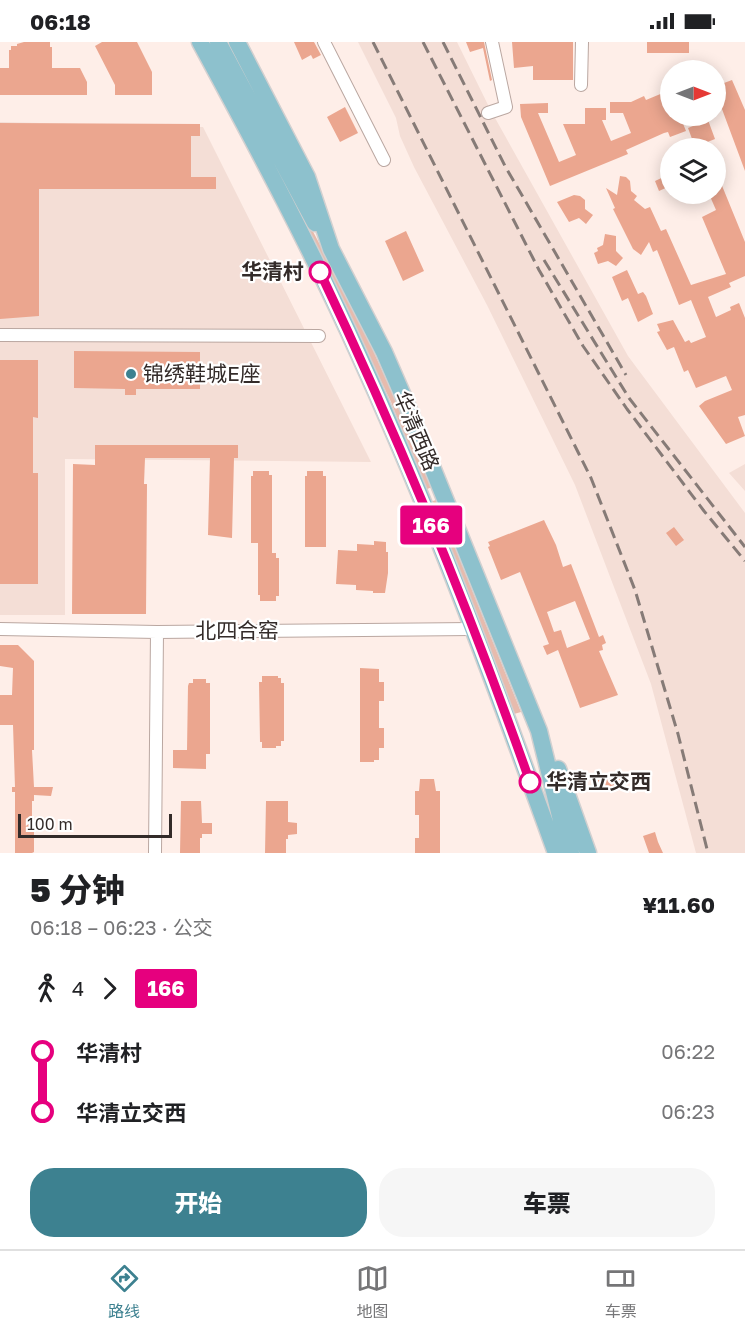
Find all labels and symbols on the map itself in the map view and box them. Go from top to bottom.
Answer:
north arrow [660,60,726,126]
place label: 华清村 [241,258,304,284]
marker: 华清村 [309,261,331,283]
place label: 锦绣鞋城E座 [143,360,261,386]
marker: 锦绣鞋城E座 [124,367,138,381]
street label: 华清西路 [389,387,445,474]
line badge: 166 [396,506,466,544]
street label: 北四合窑 [195,617,279,643]
place label: 华清立交西 [546,768,651,794]
marker: 华清立交西 [519,771,541,793]
scale bar [18,811,172,838]

